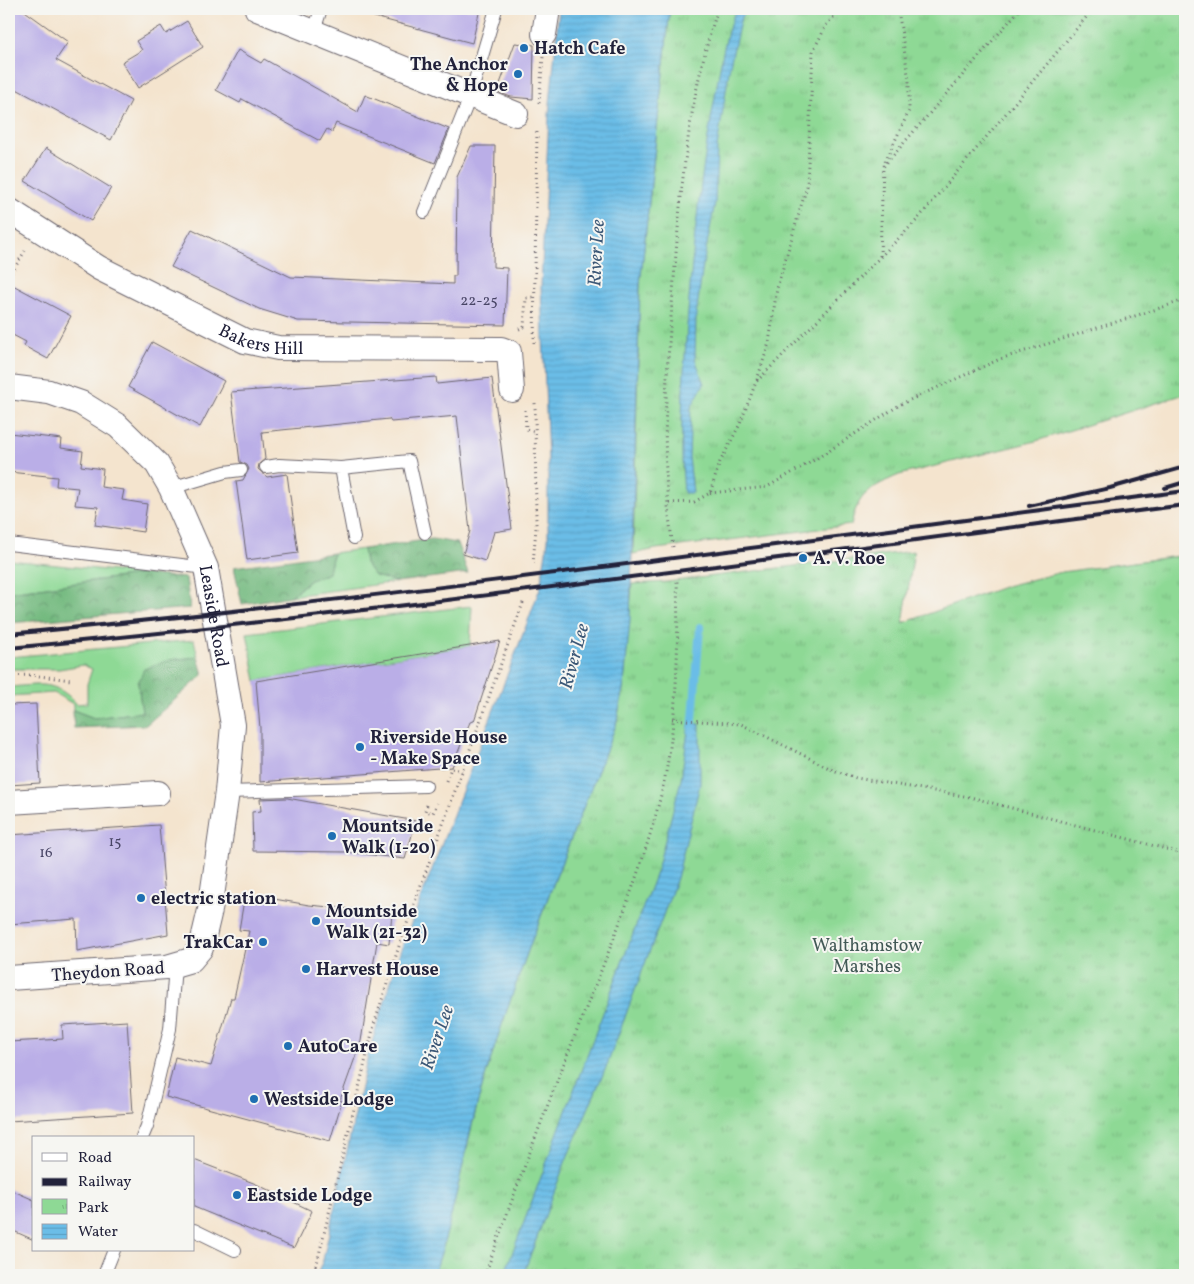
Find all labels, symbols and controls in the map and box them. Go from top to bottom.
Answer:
place label: Hatch Cafe [534,37,626,62]
marker: Hatch Cafe [518,42,530,54]
place label: The Anchor & Hope [410,53,508,99]
marker: The Anchor & Hope [512,68,524,80]
water label: River Lee [582,219,612,287]
house number: 22-25 [460,291,498,312]
street label: Bakers Hill [214,319,303,362]
place label: A. V. Roe [813,547,885,572]
marker: A. V. Roe [797,552,809,564]
street label: Leaside Road [192,563,234,670]
water label: River Lee [554,621,596,692]
place label: Riverside House - Make Space [370,726,507,772]
marker: Riverside House - Make Space [354,741,366,753]
place label: Mountside Walk (1-20) [342,815,436,861]
marker: Mountside Walk (1-20) [326,830,338,842]
house number: 15 [108,832,122,853]
house number: 16 [39,843,53,864]
place label: electric station [151,887,277,912]
marker: electric station [135,892,147,904]
place label: Mountside Walk (21-32) [326,900,427,946]
marker: Mountside Walk (21-32) [310,915,322,927]
place label: TrakCar [183,931,253,956]
park label: Walthamstow Marshes [812,934,922,980]
marker: TrakCar [257,936,269,948]
street label: Theydon Road [51,956,166,989]
place label: Harvest House [316,958,439,983]
marker: Harvest House [300,963,312,975]
water label: River Lee [415,1002,461,1074]
place label: AutoCare [298,1035,377,1060]
marker: AutoCare [282,1040,294,1052]
place label: Westside Lodge [264,1088,394,1113]
marker: Westside Lodge [248,1093,260,1105]
legend [32,1136,195,1252]
text: Road [78,1148,112,1169]
text: Railway [78,1172,131,1193]
place label: Eastside Lodge [247,1184,372,1209]
marker: Eastside Lodge [231,1189,243,1201]
text: Park [78,1198,109,1219]
text: Water [78,1222,118,1243]

